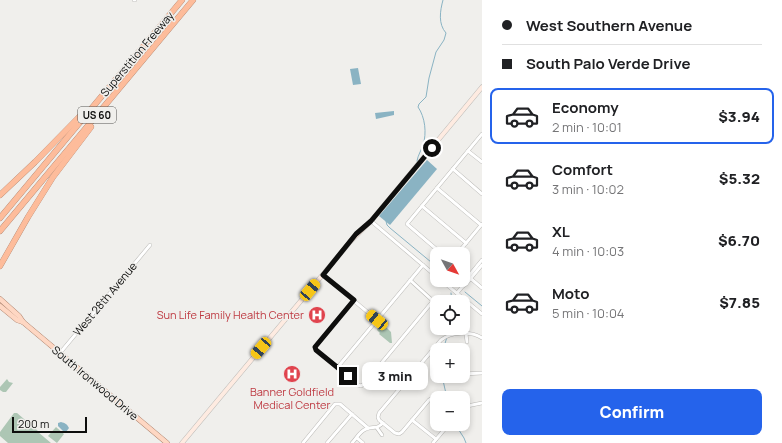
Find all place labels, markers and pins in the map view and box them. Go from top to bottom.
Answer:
hospital icon: Sun Life Family Health Center [307,305,327,325]
place label: Sun Life Family Health Center [157,307,304,322]
hospital icon: Banner Goldfield Medical Center [282,364,302,384]
place label: Banner Goldfield Medical Center [250,384,334,412]

